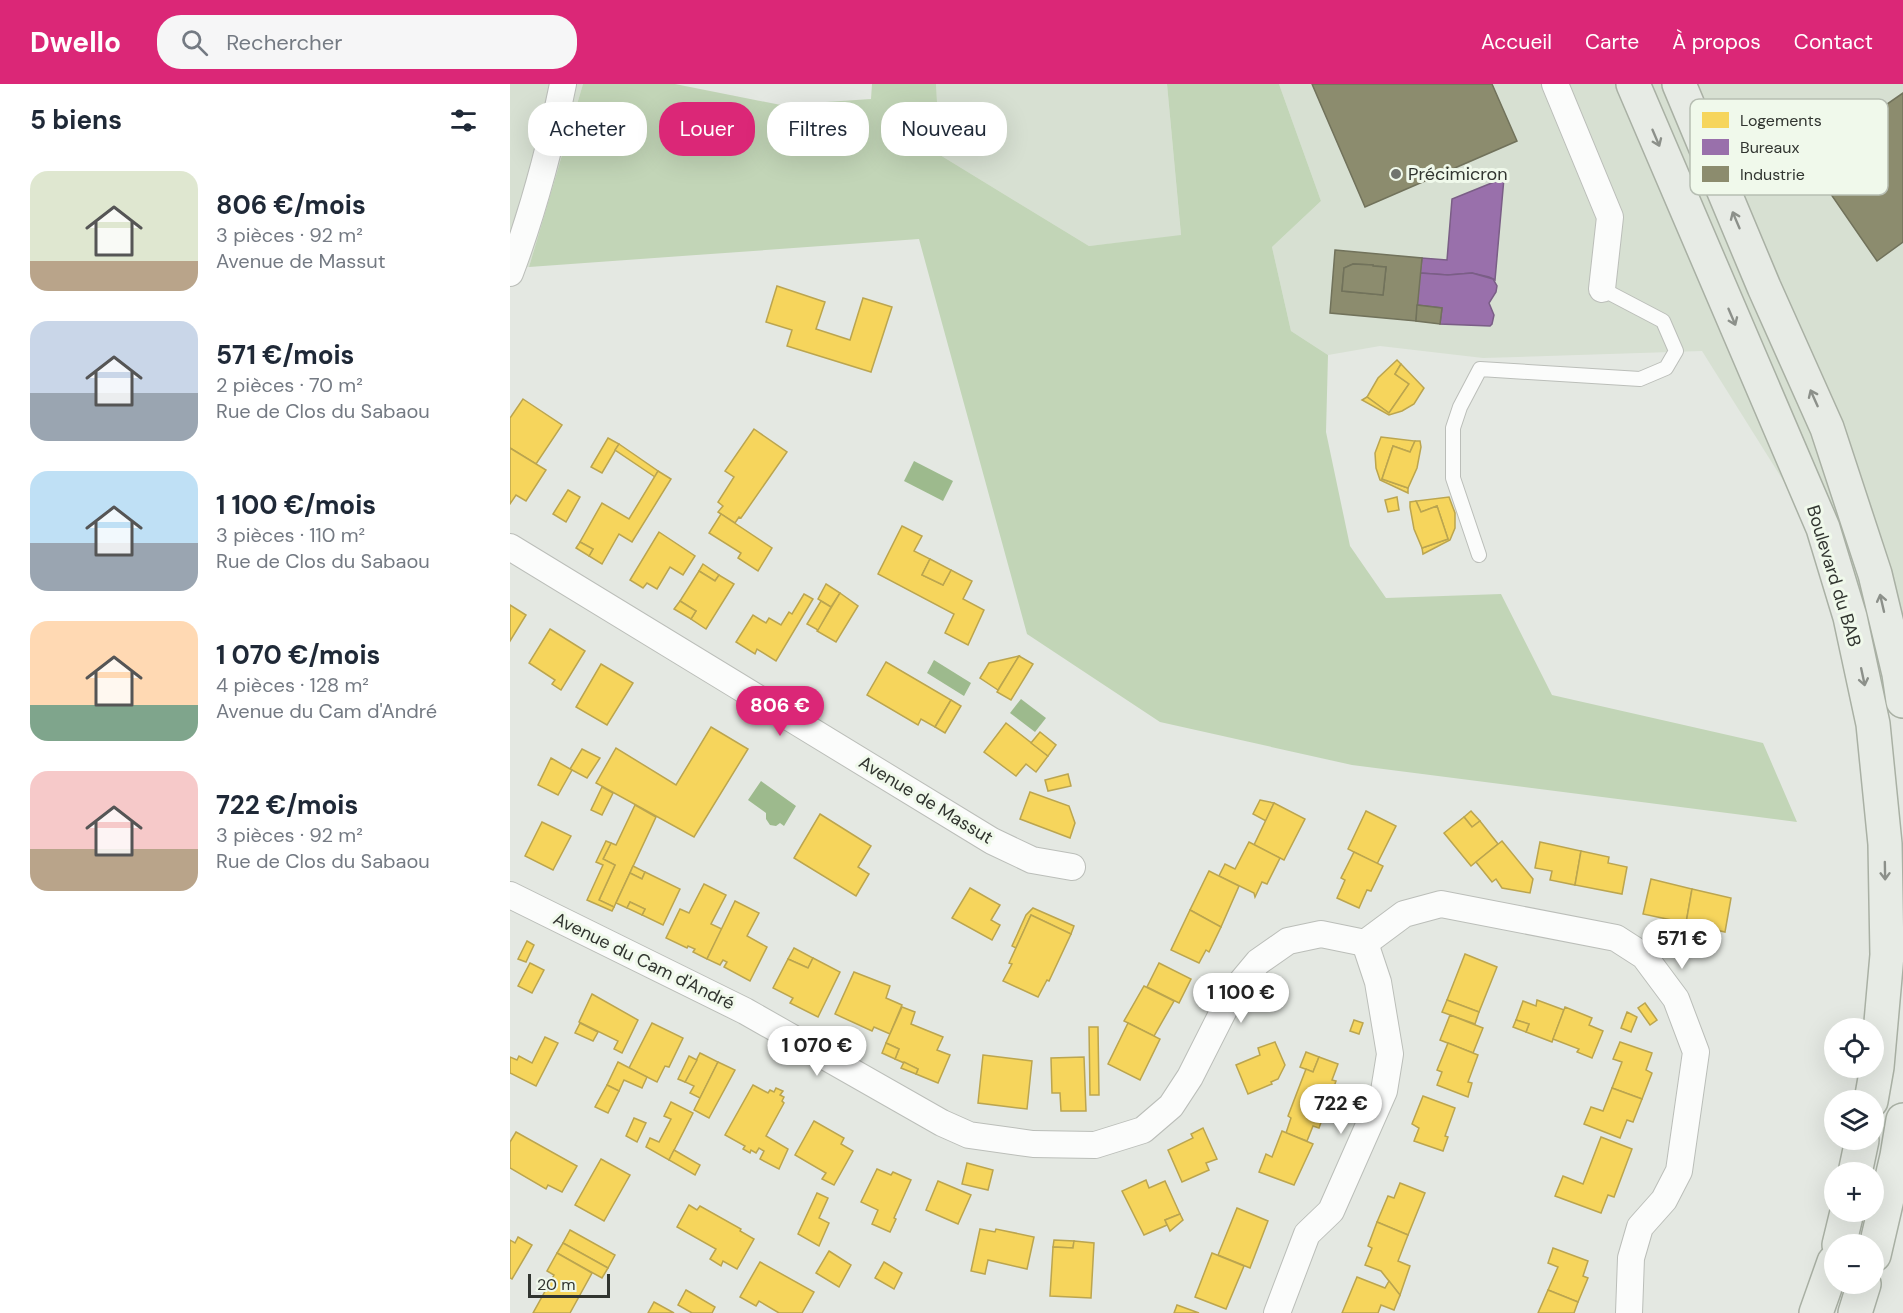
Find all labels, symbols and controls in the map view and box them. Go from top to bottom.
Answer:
search box [157,15,577,69]
text: Dwello [30,24,121,61]
icon: search [178,26,211,59]
text: Rechercher [226,28,342,57]
text: Accueil [1481,28,1552,56]
text: Carte [1585,28,1639,56]
text: À propos [1672,28,1761,56]
text: Contact [1794,28,1873,56]
legend [1690,99,1888,195]
chip: Acheter [528,102,647,156]
chip: Louer [659,102,755,156]
chip: Filtres [767,102,869,156]
chip: Nouveau [881,102,1007,156]
text: 5 biens [30,103,122,137]
icon: filters [447,104,480,137]
text: Logements [1740,110,1822,131]
one-way arrow [1651,128,1662,147]
text: Bureaux [1740,137,1799,158]
place label: Précimicron [1408,162,1508,186]
text: Industrie [1740,164,1805,185]
marker: Précimicron [1389,167,1403,181]
text: 806 €/mois [216,188,366,222]
icon: home [78,195,150,267]
one-way arrow [1730,211,1741,229]
text: 3 pièces · 92 m² [216,222,363,248]
text: Avenue de Massut [216,248,386,274]
one-way arrow [1727,308,1738,326]
text: 571 €/mois [216,338,354,372]
icon: home [78,345,150,417]
text: 2 pièces · 70 m² [216,372,363,398]
one-way arrow [1807,390,1819,408]
text: Rue de Clos du Sabaou [216,398,430,424]
text: 1 100 €/mois [216,488,376,522]
icon: home [78,495,150,567]
street label: Boulevard du BAB [1801,502,1867,650]
text: 3 pièces · 110 m² [216,522,365,548]
text: Rue de Clos du Sabaou [216,548,430,574]
one-way arrow [1875,594,1887,613]
text: 1 070 €/mois [216,638,380,672]
icon: home [78,645,150,717]
one-way arrow [1858,667,1869,687]
text: 4 pièces · 128 m² [216,672,369,698]
pin: 806 € [738,686,822,737]
text: 806 € [750,692,810,718]
text: Avenue du Cam d'André [216,698,437,724]
street label: Avenue de Massut [854,750,998,850]
text: 722 €/mois [216,788,358,822]
icon: home [78,795,150,867]
text: 3 pièces · 92 m² [216,822,363,848]
text: Rue de Clos du Sabaou [216,848,430,874]
one-way arrow [1879,860,1891,880]
street label: Avenue du Cam d'André [549,907,739,1015]
pin: 571 € [1640,919,1724,970]
text: 571 € [1656,925,1708,951]
pin: 1 100 € [1186,973,1296,1024]
text: 1 100 € [1207,979,1275,1005]
map controls [1824,1018,1884,1294]
button: locate [1824,1018,1884,1078]
pin: 1 070 € [762,1026,872,1077]
text: 1 070 € [781,1032,853,1058]
pin: 722 € [1299,1084,1383,1135]
text: 722 € [1314,1090,1368,1116]
button: layers [1824,1090,1884,1150]
button: + [1824,1162,1884,1222]
button: − [1824,1234,1884,1294]
scale bar [528,1271,610,1298]
text: 20 m [537,1274,576,1295]

